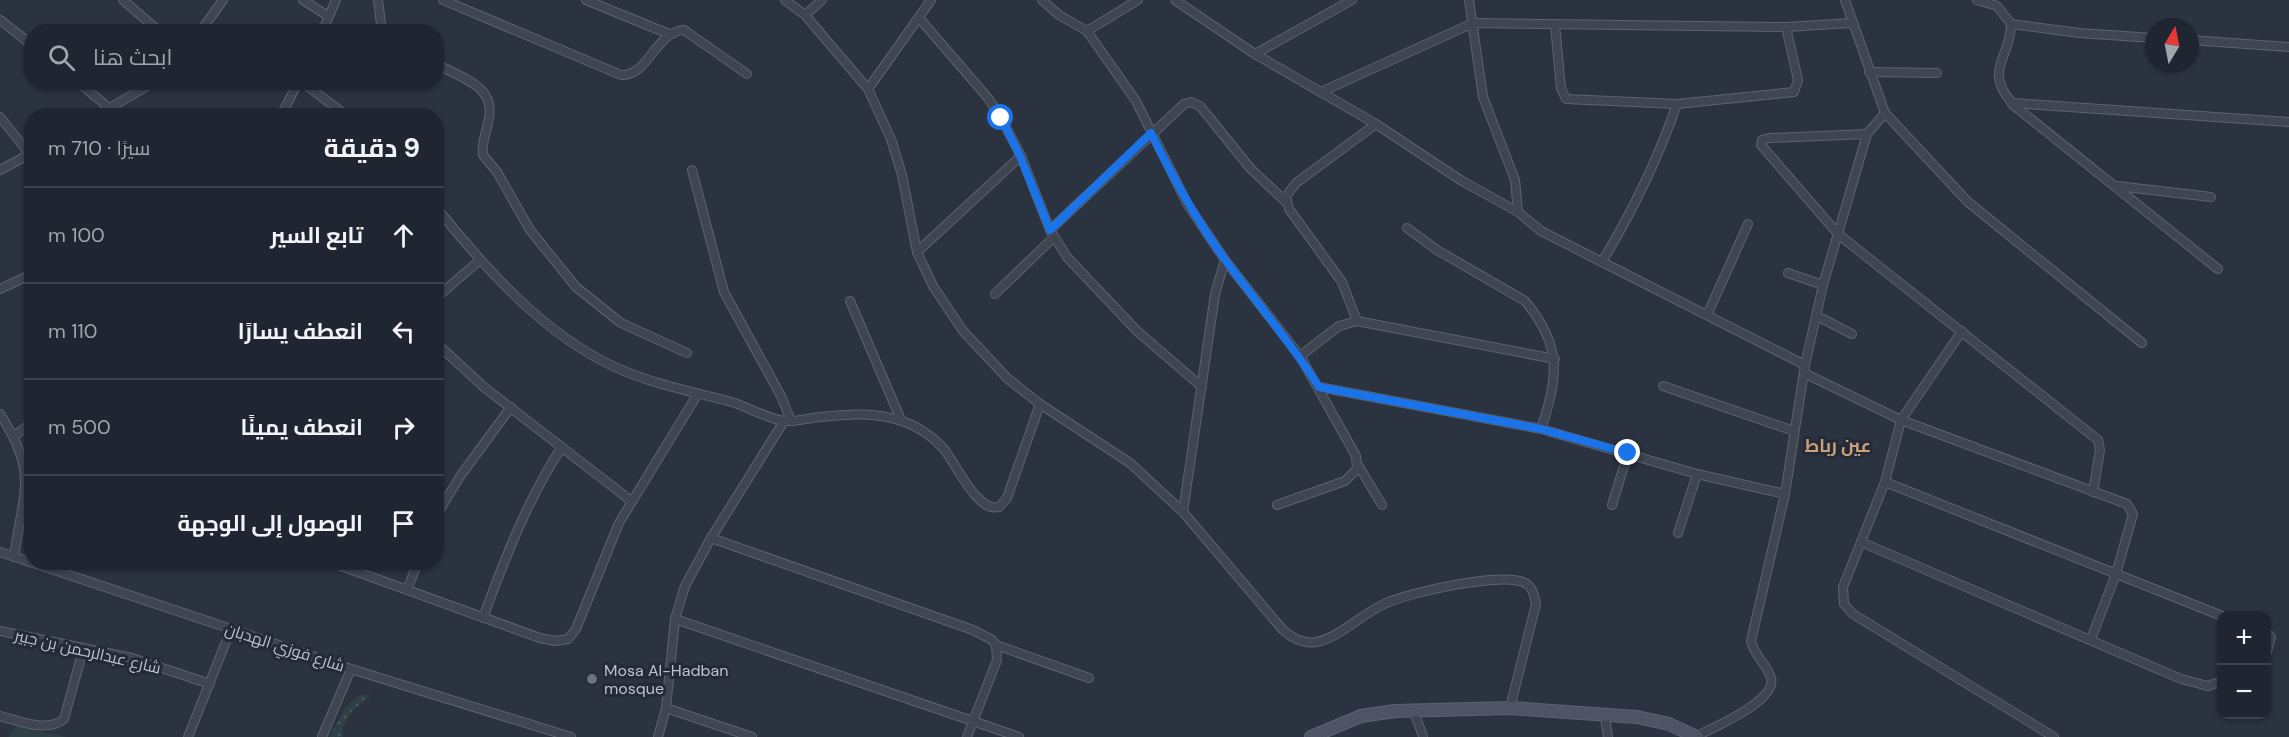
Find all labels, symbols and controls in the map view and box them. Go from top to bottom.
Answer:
north arrow [2145,18,2199,72]
search box [24,24,444,90]
icon: search [45,41,78,74]
text: ابحث هنا [93,43,172,72]
route start [987,104,1013,130]
text: 9 دقيقة [324,131,420,165]
text: سيرًا · 710 m [48,135,150,161]
icon: ahead [387,219,420,252]
text: تابع السير [270,221,363,250]
text: 100 m [48,222,105,248]
icon: left [387,315,420,348]
text: انعطف يسارًا [238,317,363,346]
text: 110 m [48,318,97,344]
icon: right [387,411,420,444]
text: انعطف يمينًا [241,413,363,442]
text: 500 m [48,414,111,440]
district label: عين رباط [1805,434,1871,458]
route end [1614,439,1640,465]
icon: arrive [387,507,420,540]
text: الوصول إلى الوجهة [177,509,363,538]
map controls [2217,611,2271,719]
button: + [2217,611,2271,665]
street label: شارع فوزي الهدبان [221,618,347,680]
street label: شارع عبدالرحمن بن جبير [12,624,163,679]
place label: Mosa Al-Hadban mosque [604,660,728,699]
button: − [2217,665,2271,719]
marker: Mosa Al-Hadban mosque [585,672,599,686]

